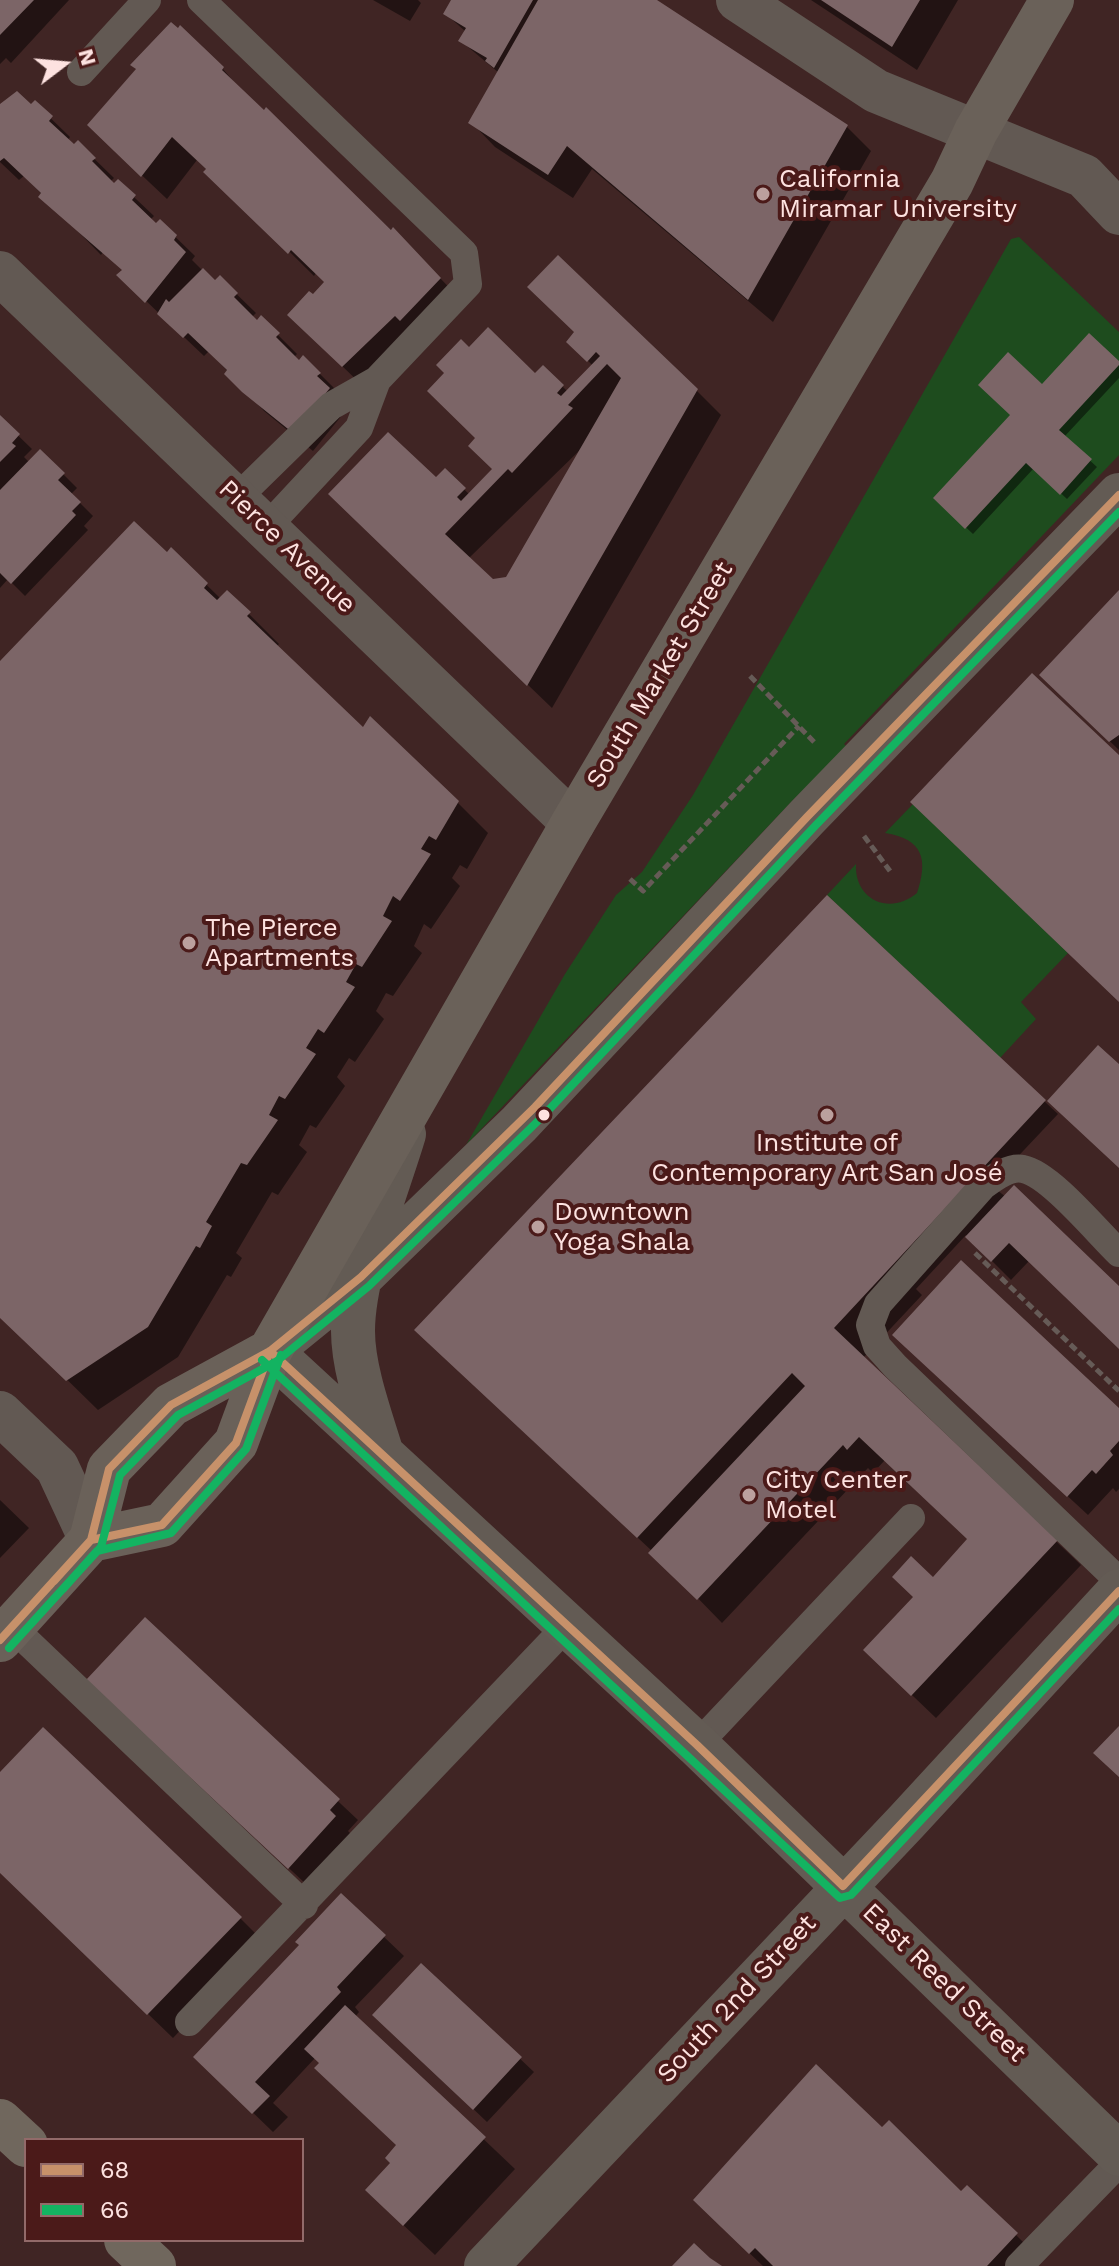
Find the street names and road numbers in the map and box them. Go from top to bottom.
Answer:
street label: Pierce Avenue [212,474,362,620]
street label: South Market Street [580,556,740,794]
street label: East Reed Street [856,1897,1032,2069]
street label: South 2nd Street [651,1908,823,2090]

